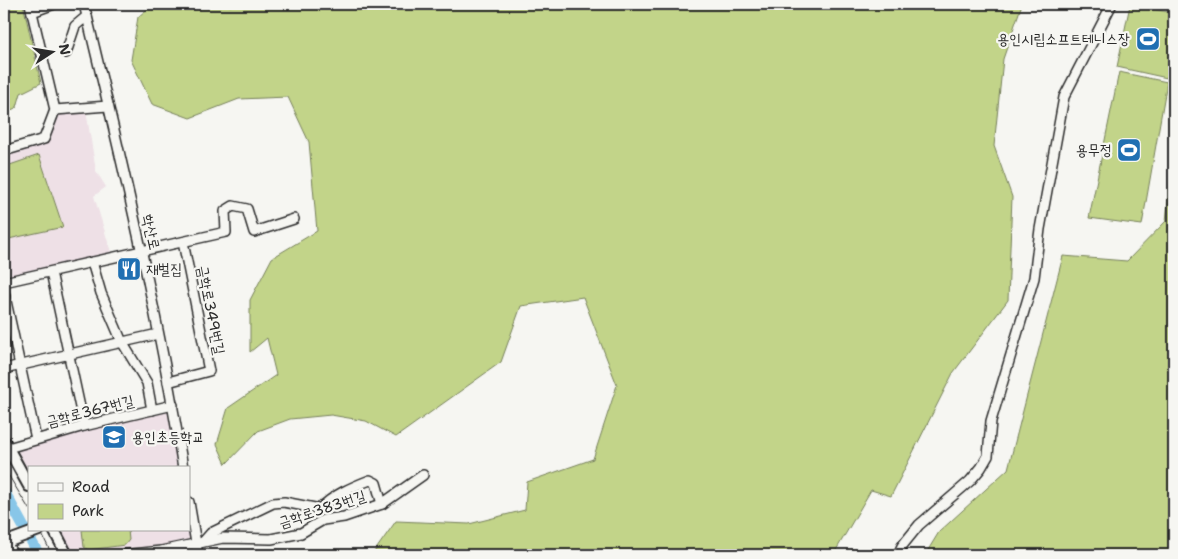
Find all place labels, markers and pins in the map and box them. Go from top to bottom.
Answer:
sports icon: 용인시립소프트테니스장 [1135,26,1161,52]
place label: 용인시립소프트테니스장 [997,29,1130,49]
sports icon: 용무정 [1116,137,1142,163]
place label: 용무정 [1076,140,1112,160]
restaurant icon: 재벌집 [116,256,142,282]
place label: 재벌집 [146,259,182,279]
school or university icon: 용인초등학교 [101,424,127,450]
place label: 용인초등학교 [132,427,204,447]

